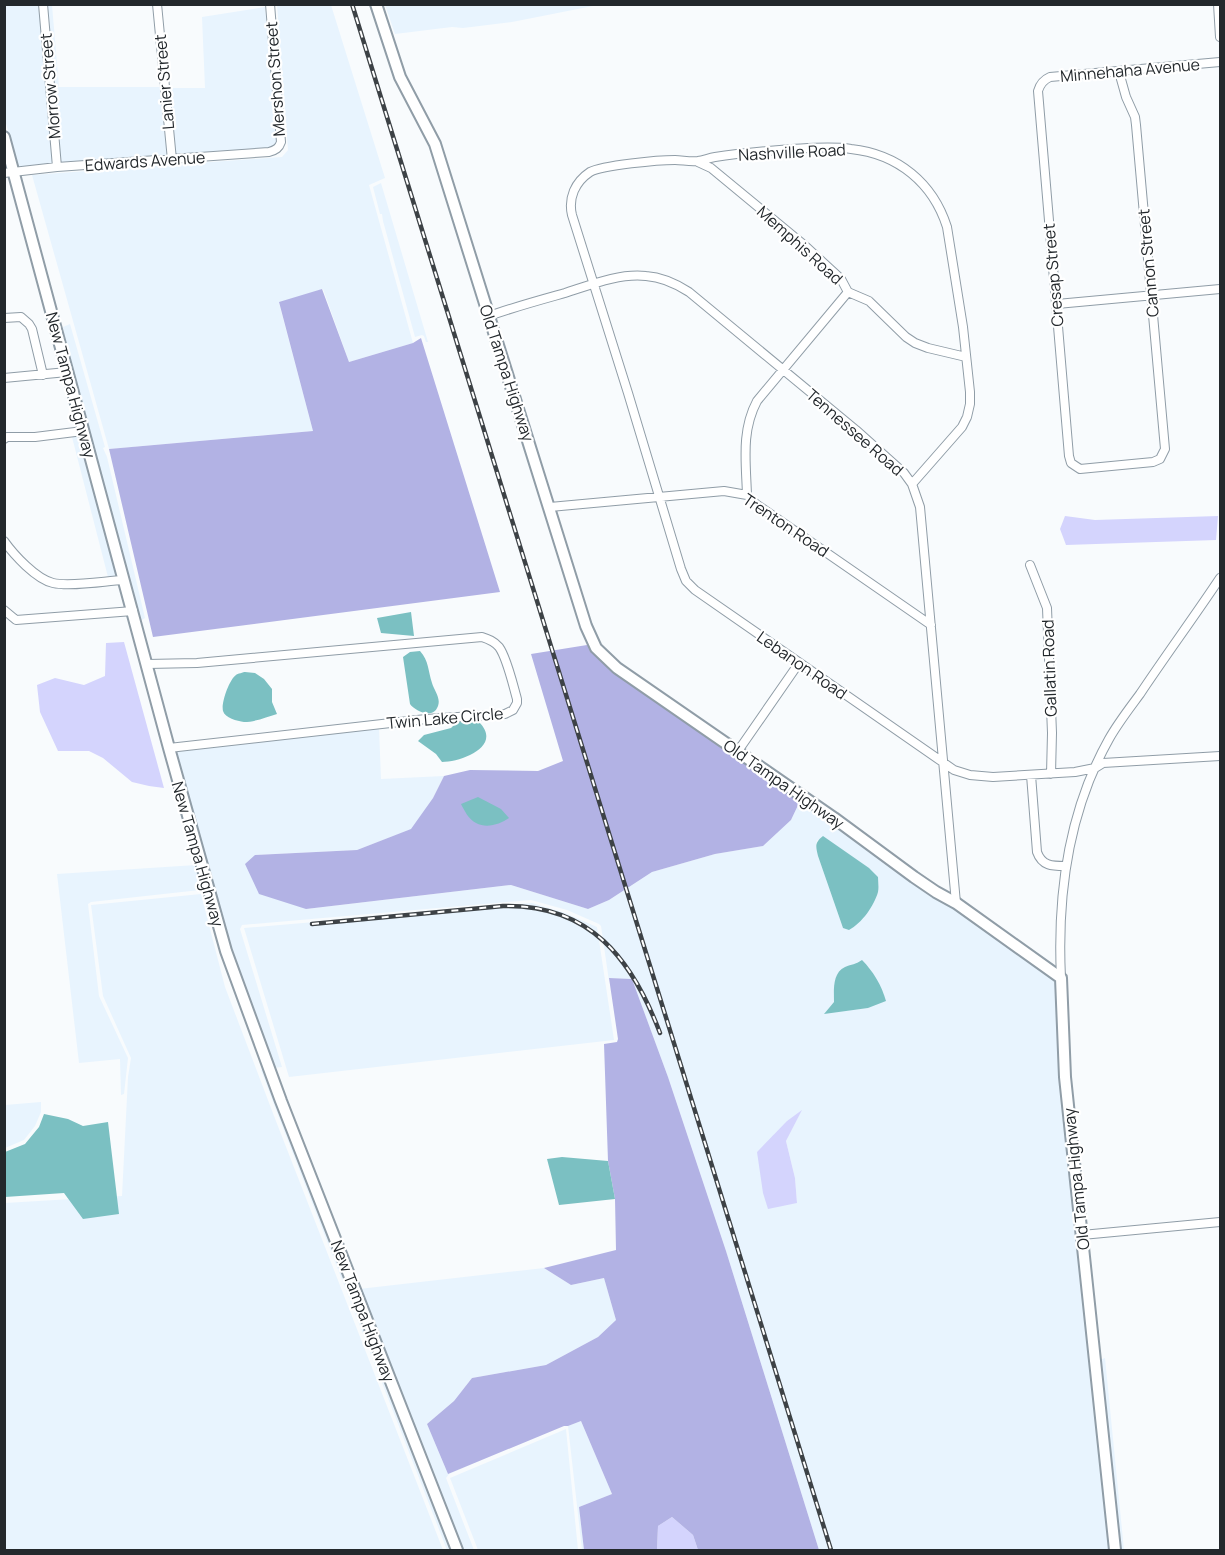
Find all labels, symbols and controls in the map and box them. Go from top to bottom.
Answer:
street label: Mershon Street [260,21,290,137]
street label: Morrow Street [34,32,66,140]
street label: Lanier Street [149,33,179,131]
street label: Minnehaha Avenue [1059,53,1201,87]
street label: Nashville Road [738,138,846,166]
street label: Edwards Avenue [84,146,206,176]
street label: Memphis Road [752,201,848,289]
street label: Cannon Street [1132,208,1164,318]
street label: Cresap Street [1038,223,1068,327]
street label: Old Tampa Highway [474,302,540,445]
street label: New Tampa Highway [41,310,101,461]
street label: Tennessee Road [802,384,908,480]
street label: Trenton Road [739,488,833,562]
street label: Gallatin Road [1036,619,1062,717]
street label: Lebanon Road [753,626,851,704]
street label: Twin Lake Circle [386,702,504,734]
street label: Old Tampa Highway [719,734,849,834]
street label: New Tampa Highway [167,779,229,930]
street label: Old Tampa Highway [1058,1106,1094,1251]
street label: New Tampa Highway [326,1237,400,1386]

